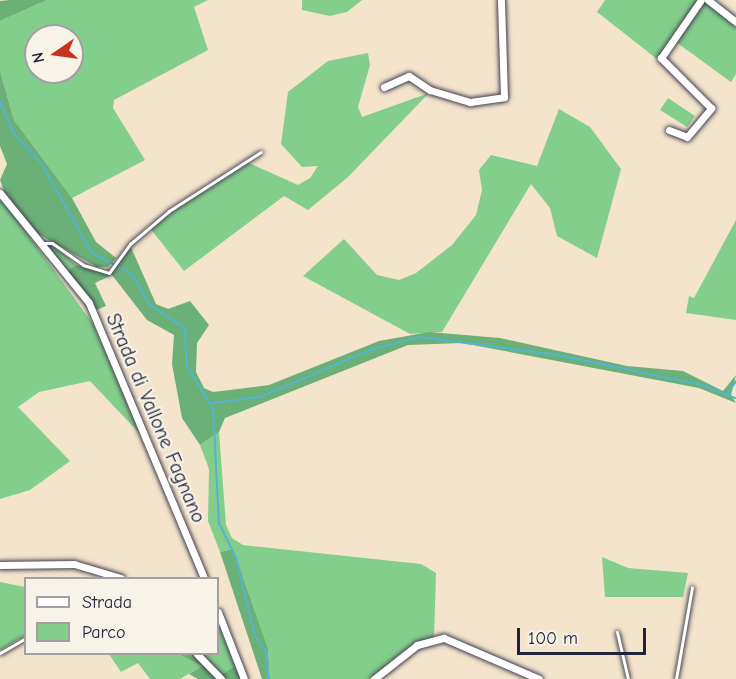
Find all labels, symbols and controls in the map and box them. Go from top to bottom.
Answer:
north arrow [24,24,84,84]
text: N [28,50,48,65]
street label: Strada di Vallone Fagnano [101,310,211,526]
legend [24,577,219,655]
text: Strada [82,592,132,613]
scale bar [520,616,649,654]
text: Parco [82,622,125,643]
text: 100 m [528,628,578,649]

